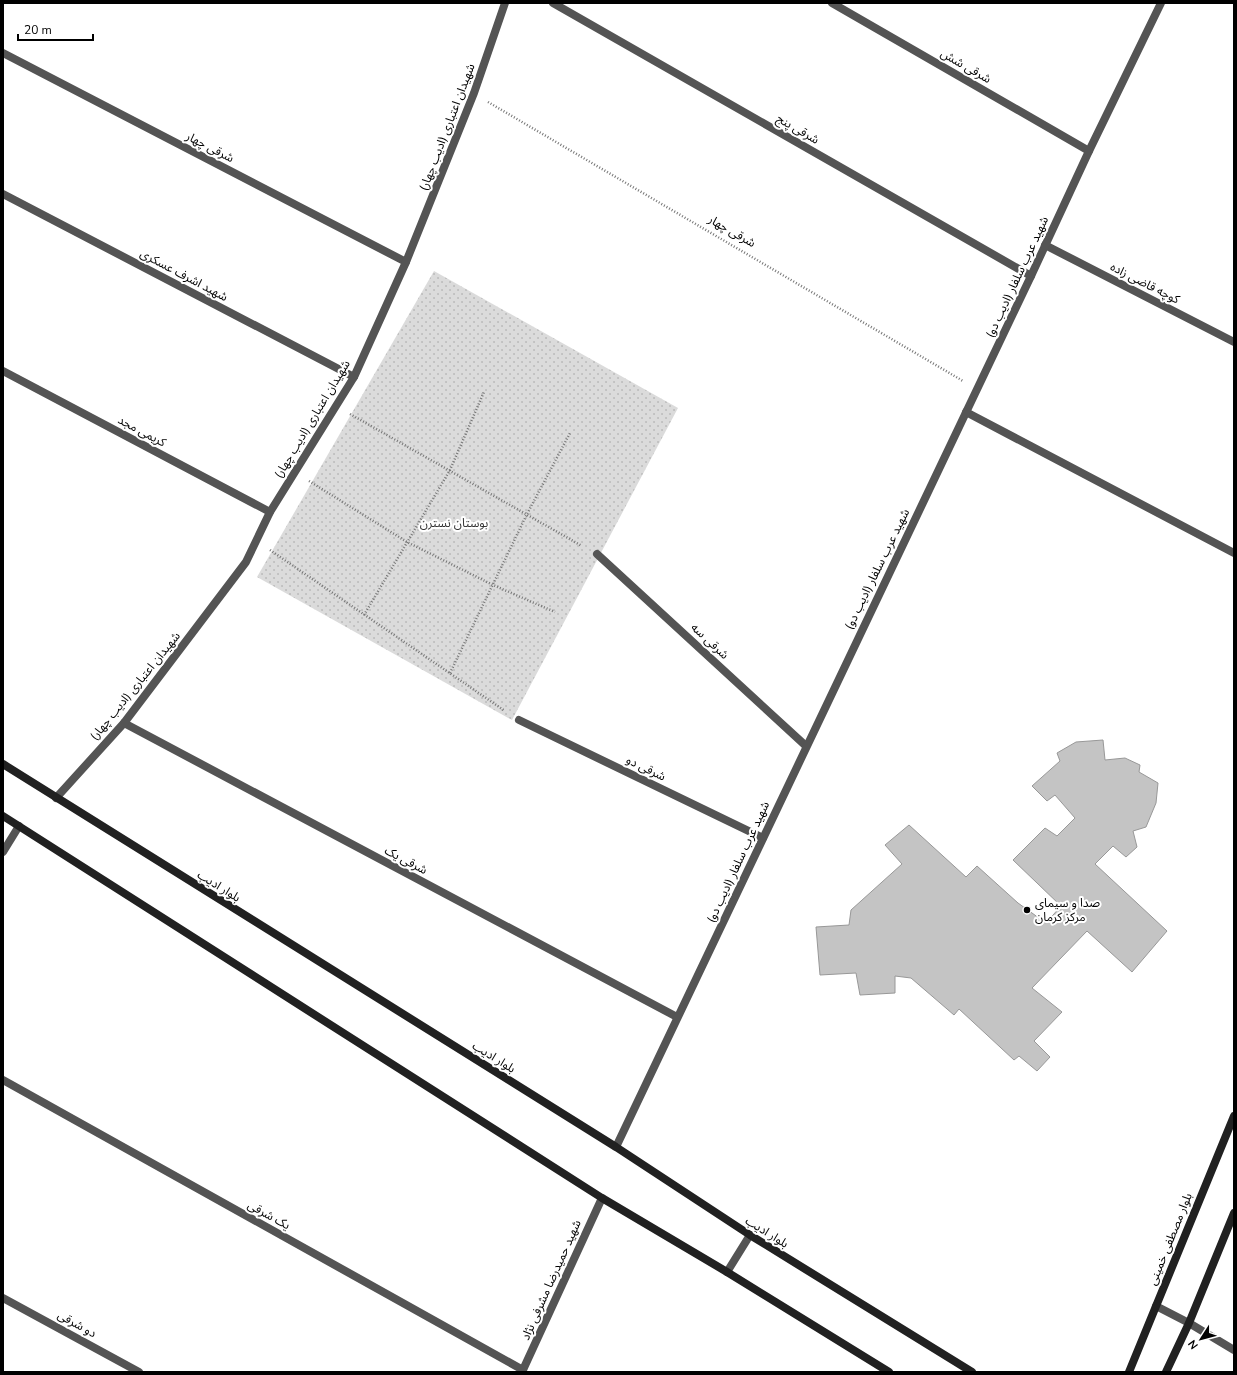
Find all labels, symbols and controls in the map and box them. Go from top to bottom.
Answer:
scale bar [18,16,93,42]
text: 20 m [24,22,52,38]
street label: شرقی شش [938,45,994,87]
street label: شهیدان اعتباری (ادیب چهار) [415,61,479,193]
street label: شرقی پنج [773,110,822,148]
street label: شرقی چهار [182,128,237,166]
street label: شرقی چهار [705,211,759,251]
street label: شهید عرب سلفار (ادیب دو) [982,214,1052,340]
street label: شهید اشرف عسکری [137,245,231,305]
street label: کوچه قاضی زاده [1108,259,1183,308]
street label: شهیدان اعتباری (ادیب چهار) [270,357,354,481]
street label: کریمی مجد [115,412,170,451]
street label: شهید عرب سلفار (ادیب دو) [841,506,913,632]
park label: بوستان نسترن [420,515,488,531]
street label: شرقی سه [688,619,732,663]
street label: شهیدان اعتباری (ادیب چهار) [86,628,184,744]
street label: شرقی دو [624,752,668,784]
street label: شهید عرب سلفار (ادیب دو) [703,799,773,925]
street label: شرقی یک [382,842,430,878]
street label: بلوار ادیب [194,866,244,906]
place label: صدا و سیمای مرکز کرمان [1035,895,1100,925]
marker: صدا و سیمای مرکز کرمان [1022,905,1032,915]
street label: بلوار ادیب [469,1037,519,1077]
street label: بلوار مصطفی خمینی [1144,1190,1196,1288]
street label: یک شرقی [245,1197,293,1233]
street label: بلوار ادیب [742,1212,792,1252]
street label: شهید حمیدرضا مشرفی نژاد [517,1217,585,1343]
street label: دو شرقی [55,1307,100,1341]
north arrow [1181,1319,1221,1359]
text: N [1185,1337,1202,1352]

